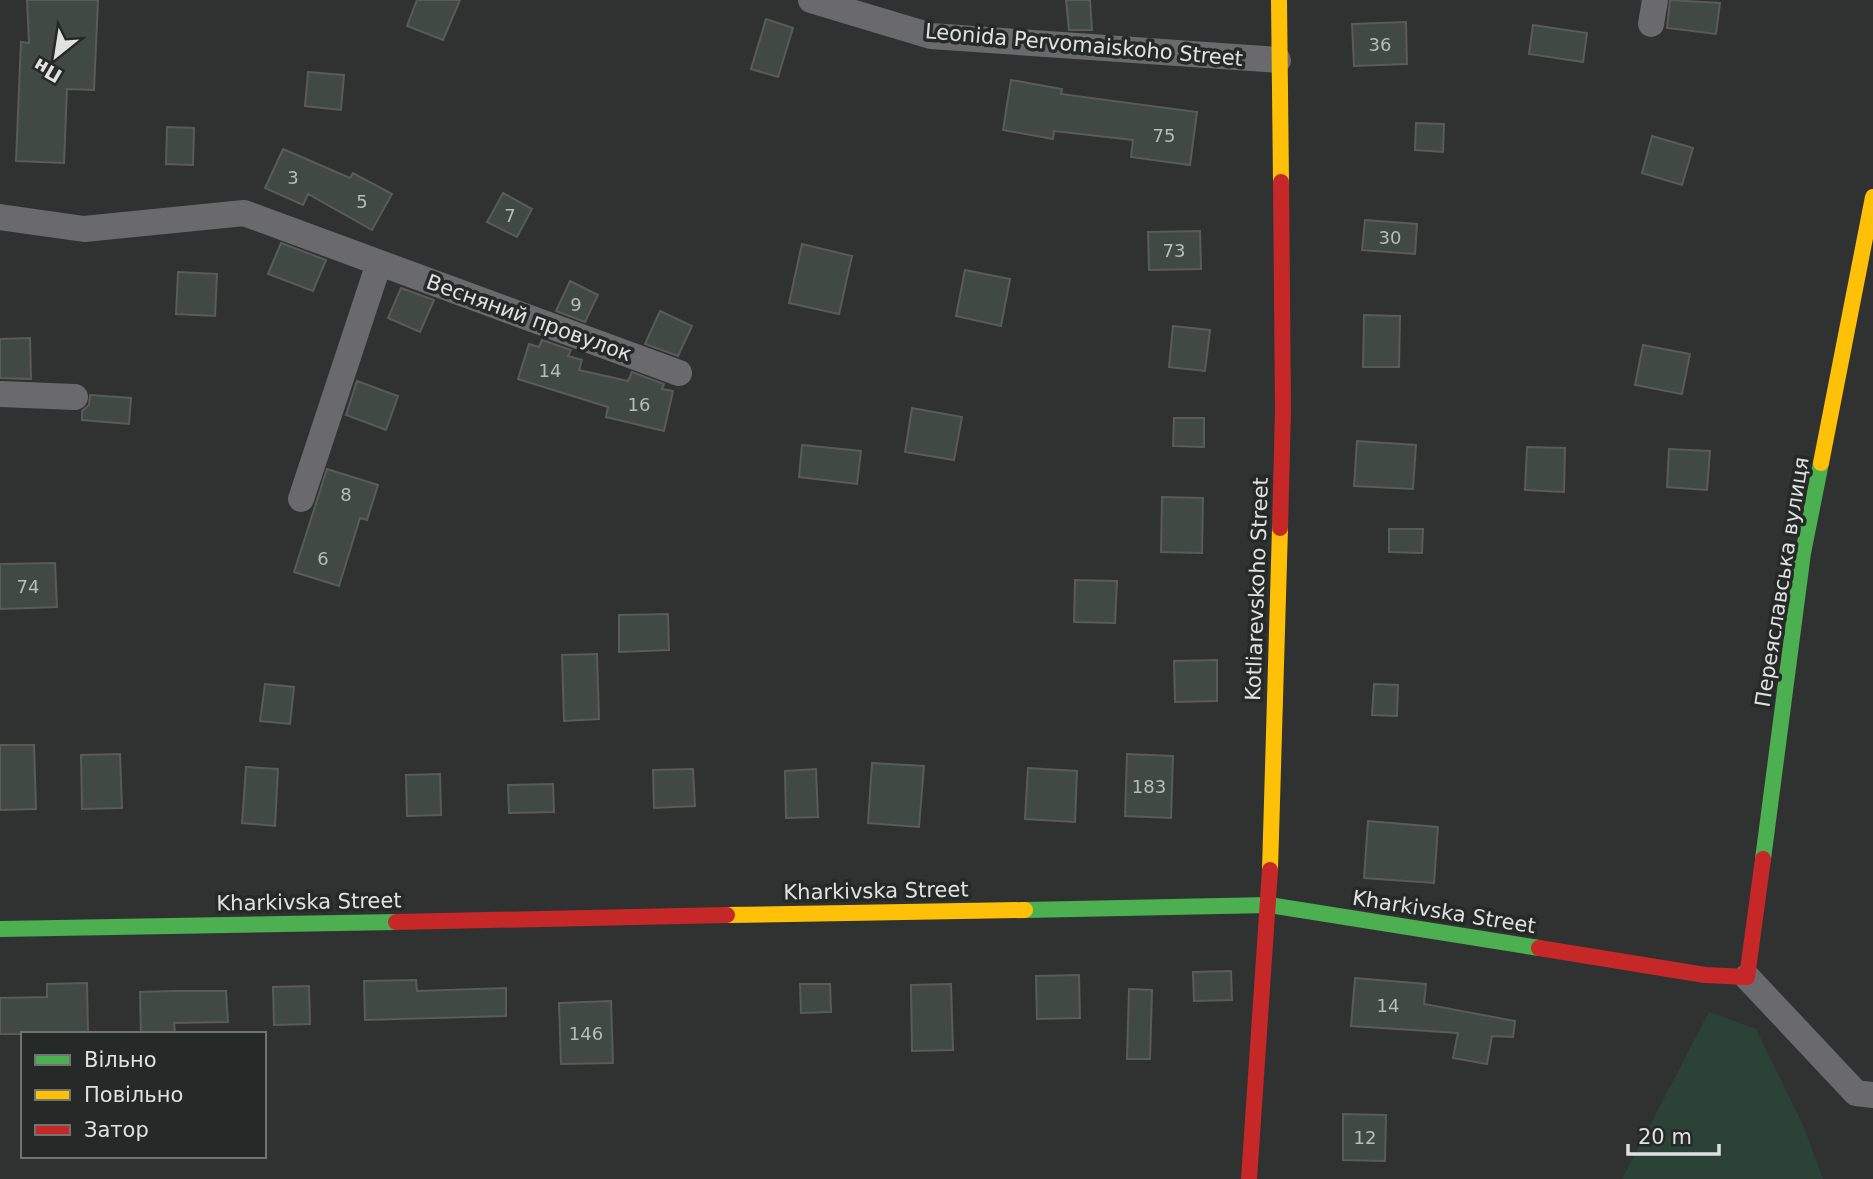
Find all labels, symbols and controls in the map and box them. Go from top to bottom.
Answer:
street label: Leonida Pervomaiskoho Street [924,19,1244,71]
north arrow [21,21,91,91]
house number: 36 [1369,34,1391,55]
text: Пн [29,54,66,88]
house number: 75 [1153,125,1175,146]
house number: 3 [287,167,299,188]
house number: 5 [356,191,368,212]
house number: 7 [504,205,516,226]
house number: 30 [1379,227,1401,248]
house number: 73 [1163,240,1185,261]
street label: Весняний провулок [423,270,635,366]
house number: 9 [570,294,582,315]
house number: 14 [539,360,561,381]
house number: 16 [628,394,650,415]
street label: Переяславська вулиця [1750,455,1814,709]
street label: Kotliarevskoho Street [1241,477,1273,701]
house number: 8 [340,484,352,505]
house number: 6 [317,548,329,569]
house number: 74 [17,576,39,597]
house number: 183 [1132,776,1166,797]
street label: Kharkivska Street [783,877,969,905]
street label: Kharkivska Street [1351,886,1537,938]
street label: Kharkivska Street [216,888,402,916]
house number: 14 [1377,995,1399,1016]
house number: 146 [569,1023,603,1044]
legend [21,1032,266,1158]
text: Вільно [84,1048,157,1072]
text: Повільно [84,1083,183,1107]
scale bar [1628,1112,1719,1156]
text: Затор [84,1118,149,1142]
text: 20 m [1638,1125,1692,1149]
house number: 12 [1354,1127,1376,1148]

